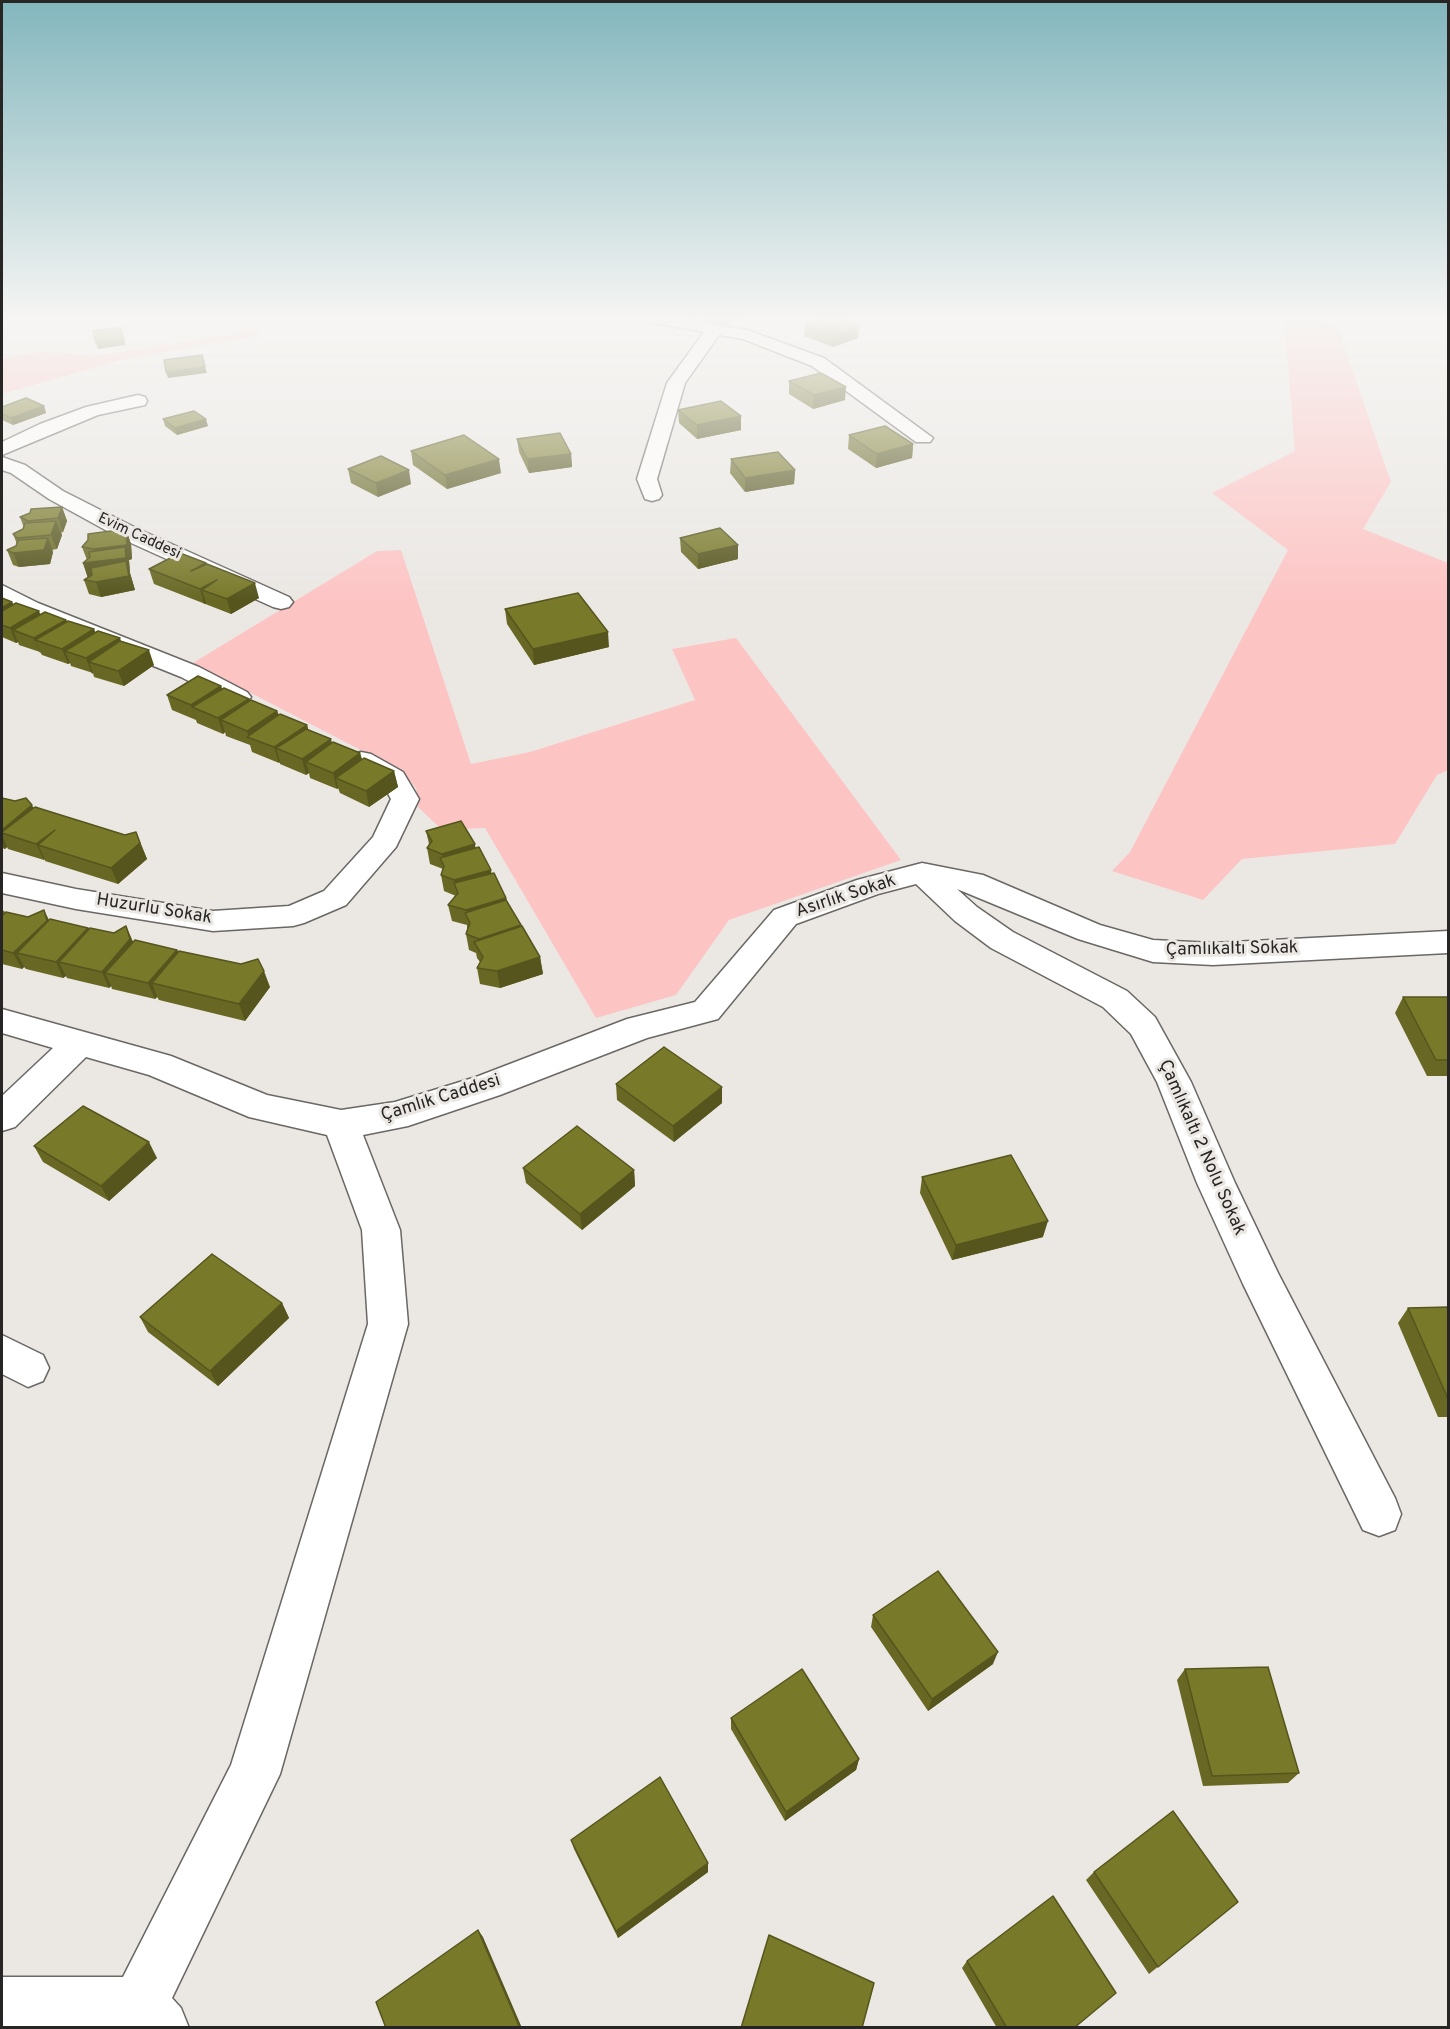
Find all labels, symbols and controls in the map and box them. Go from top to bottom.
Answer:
street label: Evim Caddesi [95,510,183,564]
street label: Asırlık Sokak [793,871,899,923]
street label: Huzurlu Sokak [95,890,213,930]
street label: Çamlıkaltı Sokak [1165,938,1299,962]
street label: Çamlıkaltı 2 Nolu Sokak [1153,1057,1249,1239]
street label: Çamlık Caddesi [379,1071,503,1127]

